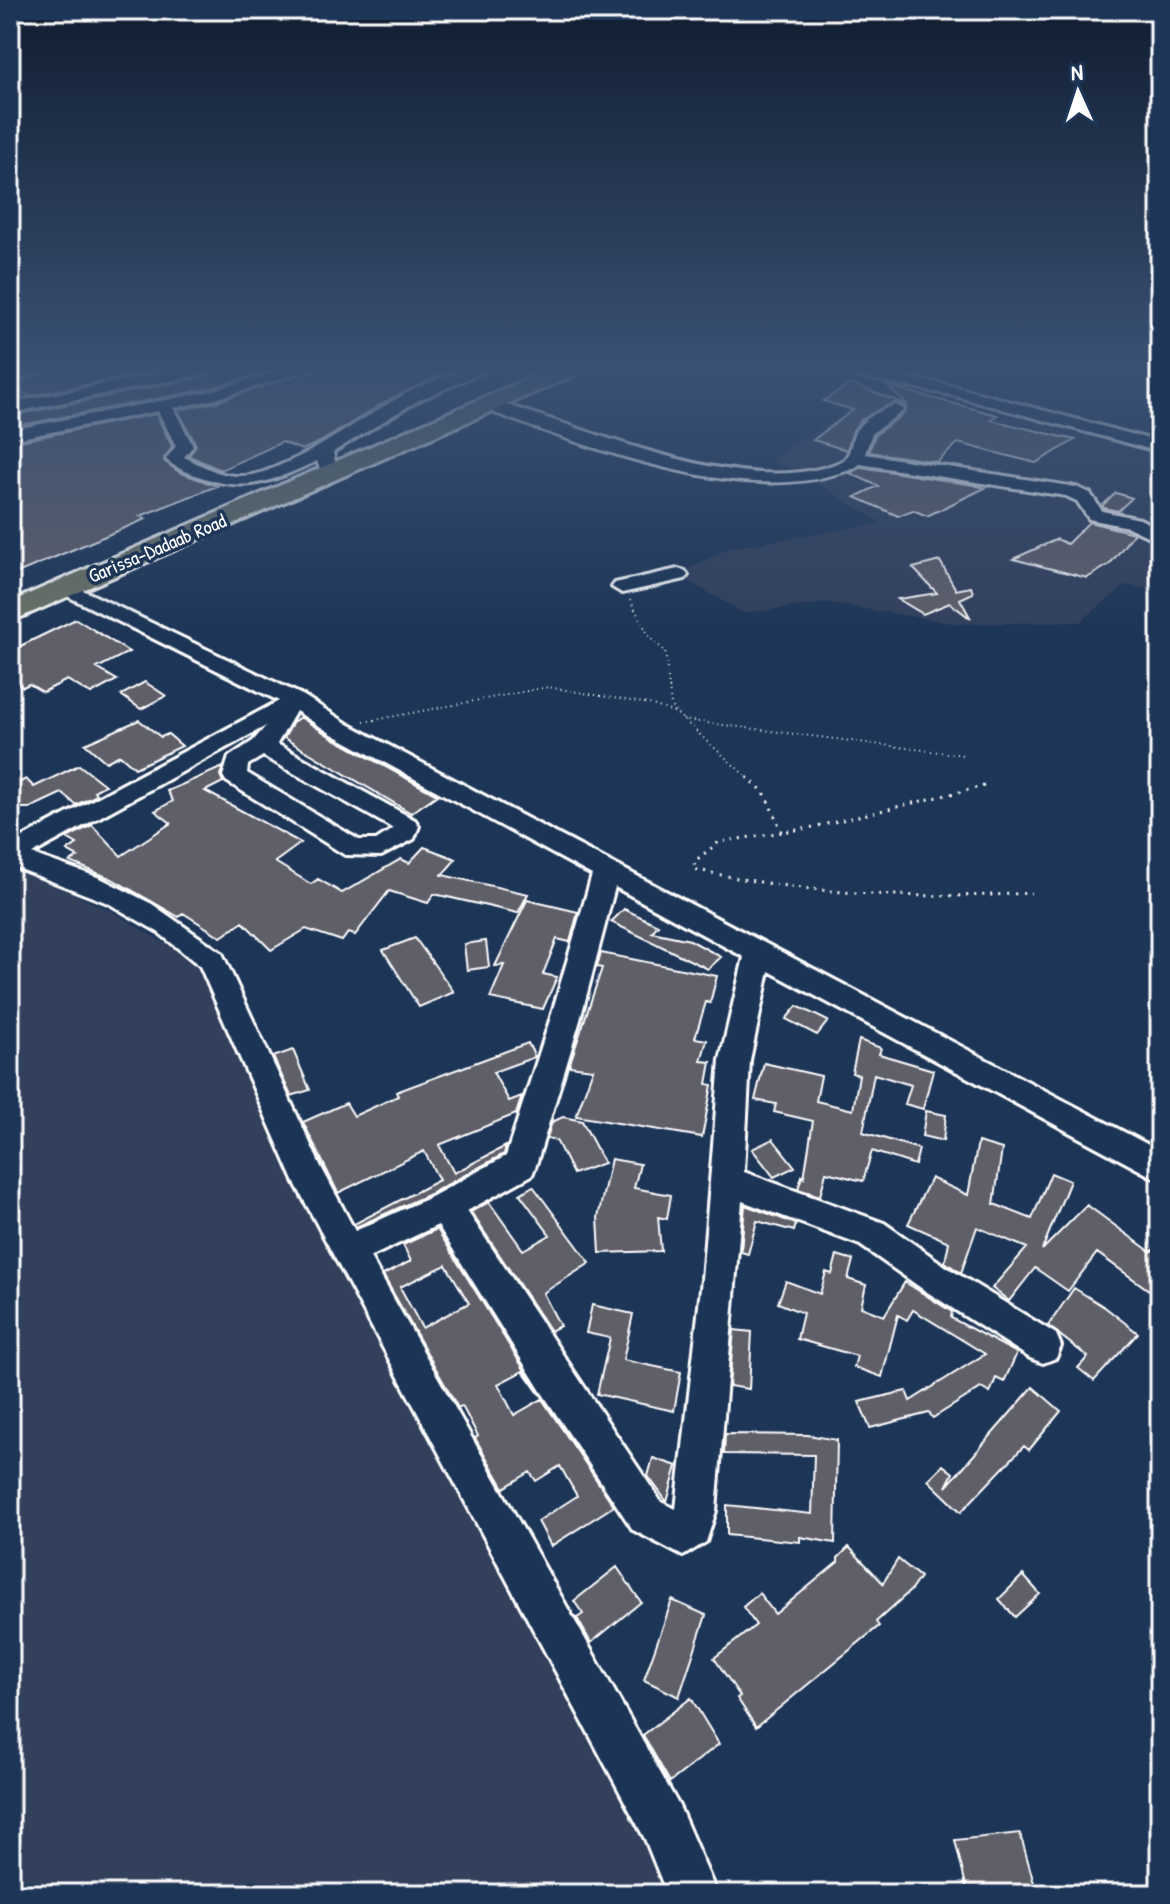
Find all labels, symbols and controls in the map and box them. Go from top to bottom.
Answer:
north arrow [1038,52,1118,132]
text: N [1070,57,1084,87]
street label: Garissa-Dadaab Road [84,506,230,589]

